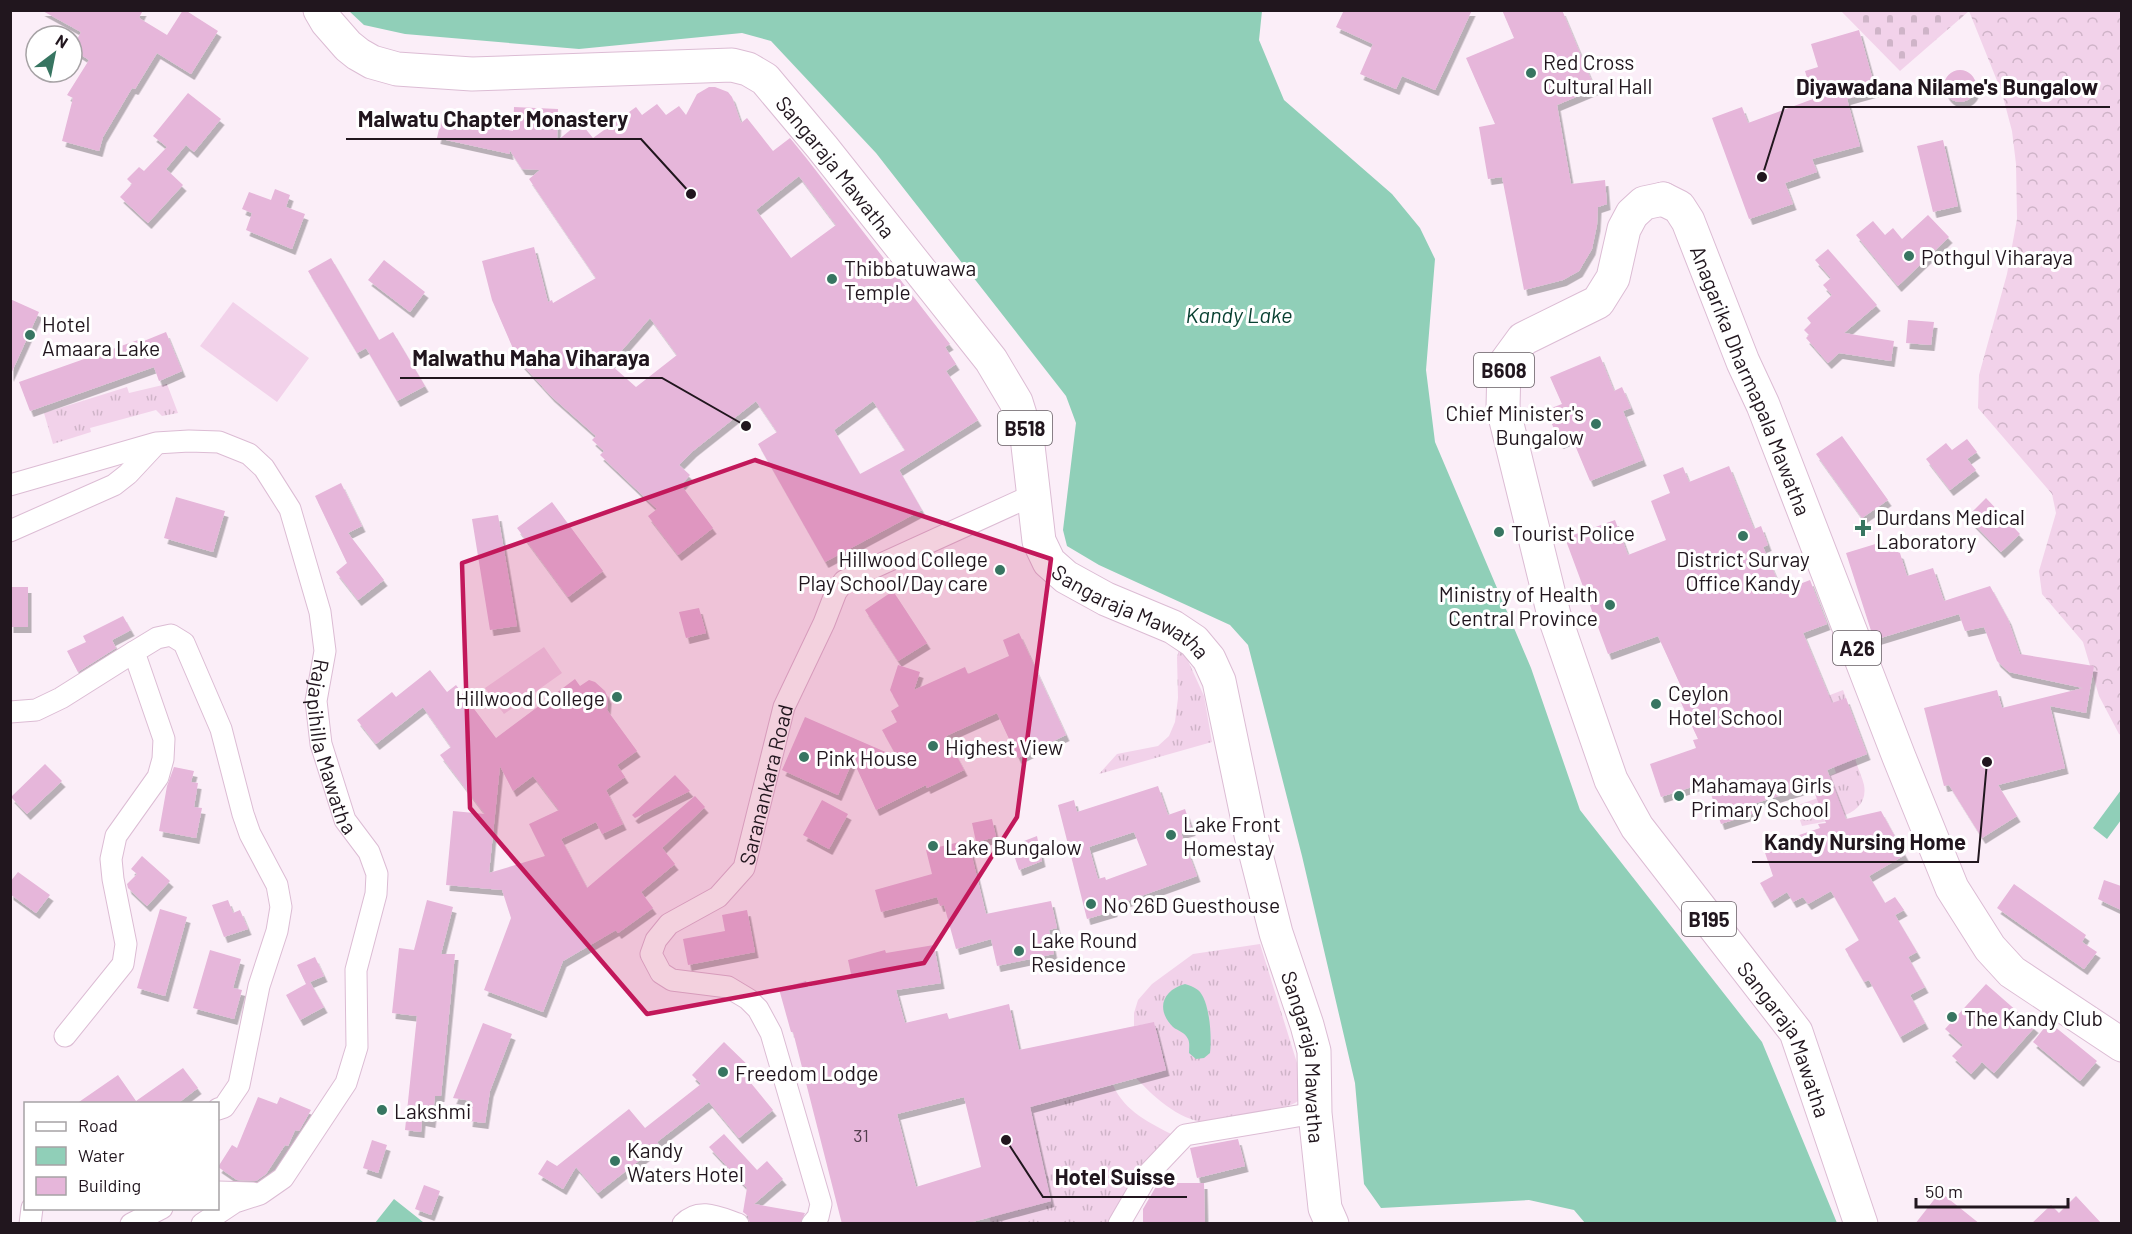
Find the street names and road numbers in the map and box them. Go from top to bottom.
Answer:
street label: Sangaraja Mawatha [771,90,901,242]
street label: Anagarika Dharmapala Mawatha [1686,242,1817,519]
road number: B608 [1474,353,1534,387]
road number: B518 [998,411,1052,445]
street label: Sangaraja Mawatha [1047,558,1215,663]
road number: A26 [1833,631,1881,665]
street label: Rajapihilla Mawatha [303,657,363,838]
street label: Saranankara Road [733,701,797,867]
road number: B195 [1682,902,1736,936]
street label: Sangaraja Mawatha [1733,956,1836,1120]
street label: Sangaraja Mawatha [1277,968,1331,1144]

